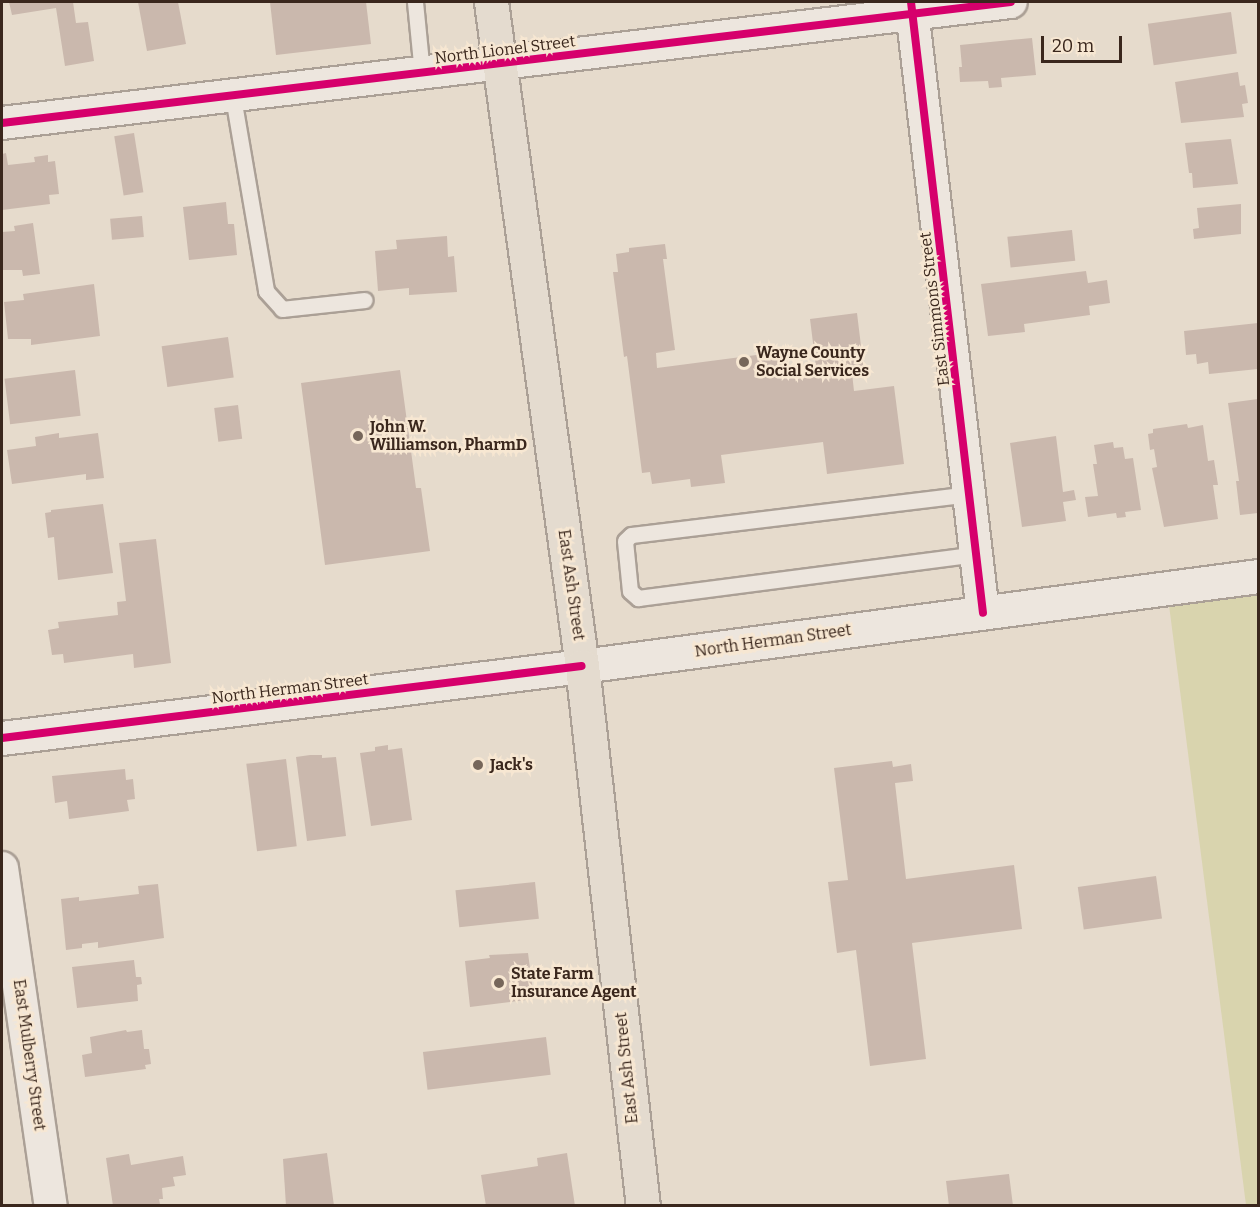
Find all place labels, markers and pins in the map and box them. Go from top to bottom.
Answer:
place label: Wayne County Social Services [756,343,869,381]
marker: Wayne County Social Services [737,355,751,369]
place label: John W. Williamson, PharmD [370,417,527,455]
marker: John W. Williamson, PharmD [351,429,365,443]
place label: Jack's [490,755,533,775]
marker: Jack's [471,758,485,772]
place label: State Farm Insurance Agent [511,964,637,1002]
marker: State Farm Insurance Agent [492,976,506,990]

